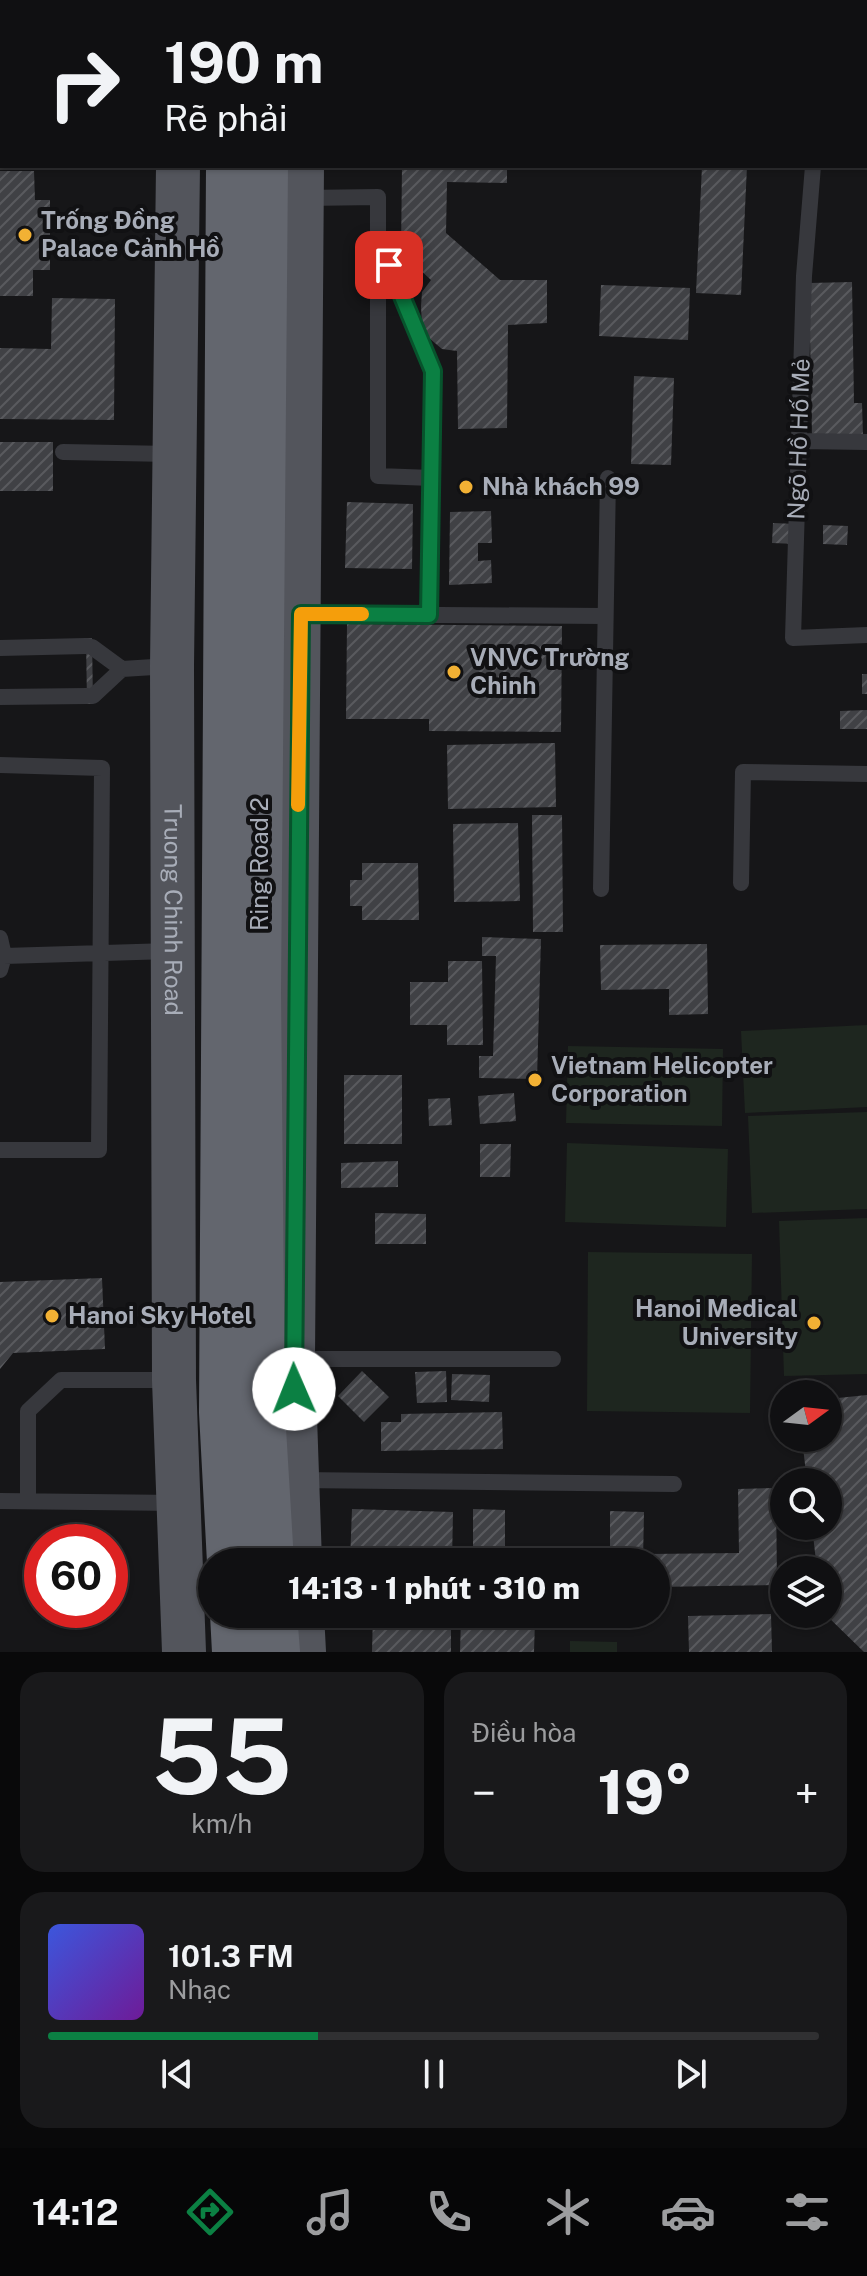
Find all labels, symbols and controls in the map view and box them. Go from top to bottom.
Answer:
text: 190 m [164,30,324,96]
icon: right [32,32,136,136]
text: Rẽ phải [164,97,288,139]
place label: Trống Đồng Palace Cảnh Hồ [41,206,220,262]
marker: Trống Đồng Palace Cảnh Hồ [16,226,34,244]
pin [355,231,423,299]
icon: arrive [367,243,411,287]
street label: Ngõ Hồ Hố Mẻ [781,358,815,520]
place label: Nhà khách 99 [482,472,640,500]
marker: Nhà khách 99 [457,478,475,496]
place label: VNVC Trường Chinh [470,643,629,699]
marker: VNVC Trường Chinh [445,663,463,681]
street label: Ring Road 2 [245,797,273,931]
street label: Truong Chinh Road [159,804,188,1016]
place label: Vietnam Helicopter Corporation [551,1051,773,1107]
marker: Vietnam Helicopter Corporation [526,1071,544,1089]
place label: Hanoi Medical University [635,1294,798,1350]
place label: Hanoi Sky Hotel [68,1301,252,1329]
marker: Hanoi Sky Hotel [43,1307,61,1325]
marker: Hanoi Medical University [805,1314,823,1332]
position arrow [252,1347,336,1431]
north arrow [770,1380,842,1452]
map controls [770,1380,842,1628]
button: search [770,1468,842,1540]
speed limit sign: 60 [24,1524,128,1628]
button: layers [770,1556,842,1628]
text: 14:13 · 1 phút · 310 m [288,1570,580,1606]
text: 55 [152,1695,292,1817]
text: Điều hòa [472,1717,576,1748]
text: 19° [598,1757,693,1828]
text: − [472,1767,496,1819]
text: + [795,1767,819,1819]
text: km/h [191,1808,252,1839]
text: 101.3 FM [168,1938,294,1974]
text: Nhạc [168,1974,231,2005]
icon: previous [155,2052,199,2096]
icon: pause [412,2052,456,2096]
icon: next [669,2052,713,2096]
icon: directions [182,2184,238,2240]
icon: music [302,2184,358,2240]
icon: phone [421,2184,477,2240]
icon: climate [540,2184,596,2240]
icon: car [660,2184,716,2240]
icon: filters [779,2184,835,2240]
text: 14:12 [32,2191,119,2233]

